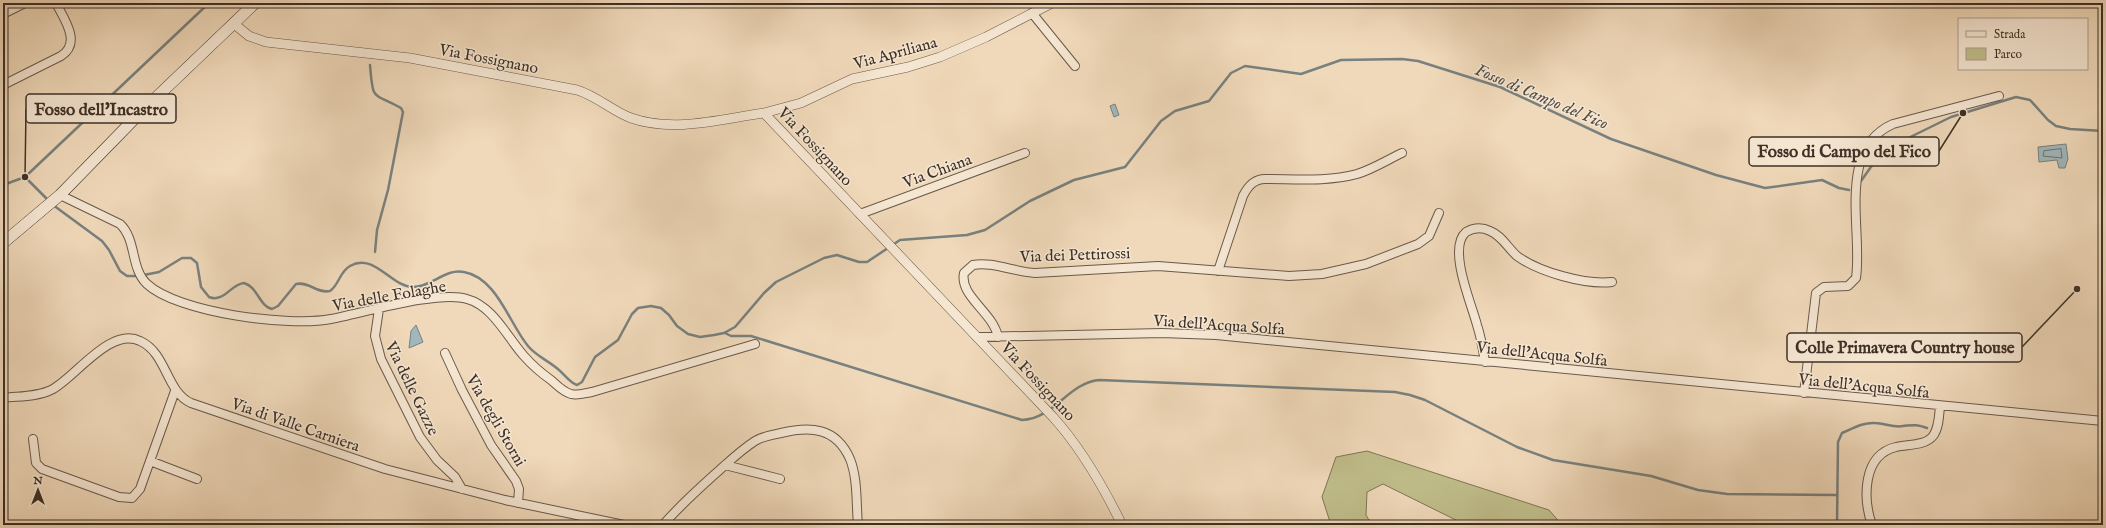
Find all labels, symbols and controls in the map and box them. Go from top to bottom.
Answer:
legend [1958,18,2088,70]
text: Strada [1994,27,2026,42]
street label: Via Apriliana [851,33,940,75]
street label: Via Fossignano [436,40,540,79]
text: Parco [1994,47,2023,62]
water label: Fosso di Campo del Fico [1472,60,1611,135]
callout: Fosso dell'Incastro [26,94,176,123]
text: Fosso dell'Incastro [34,100,168,121]
street label: Via Fossignano [772,103,856,191]
callout: Fosso di Campo del Fico [1749,137,1939,166]
text: Fosso di Campo del Fico [1757,142,1931,163]
street label: Via Chiana [900,150,975,194]
street label: Via dei Pettirossi [1019,244,1131,268]
street label: Via delle Folaghe [330,277,448,317]
street label: Via dell'Acqua Solfa [1151,311,1285,341]
callout: Colle Primavera Country house [1787,333,2022,362]
street label: Via delle Gazze [379,338,443,439]
street label: Via Fossignano [995,338,1079,426]
street label: Via dell'Acqua Solfa [1474,338,1608,372]
text: Colle Primavera Country house [1795,338,2015,359]
street label: Via dell'Acqua Solfa [1796,370,1930,404]
street label: Via degli Storni [460,371,530,470]
street label: Via di Valle Carniera [228,394,362,457]
north arrow [18,470,58,510]
text: N [32,474,43,488]

